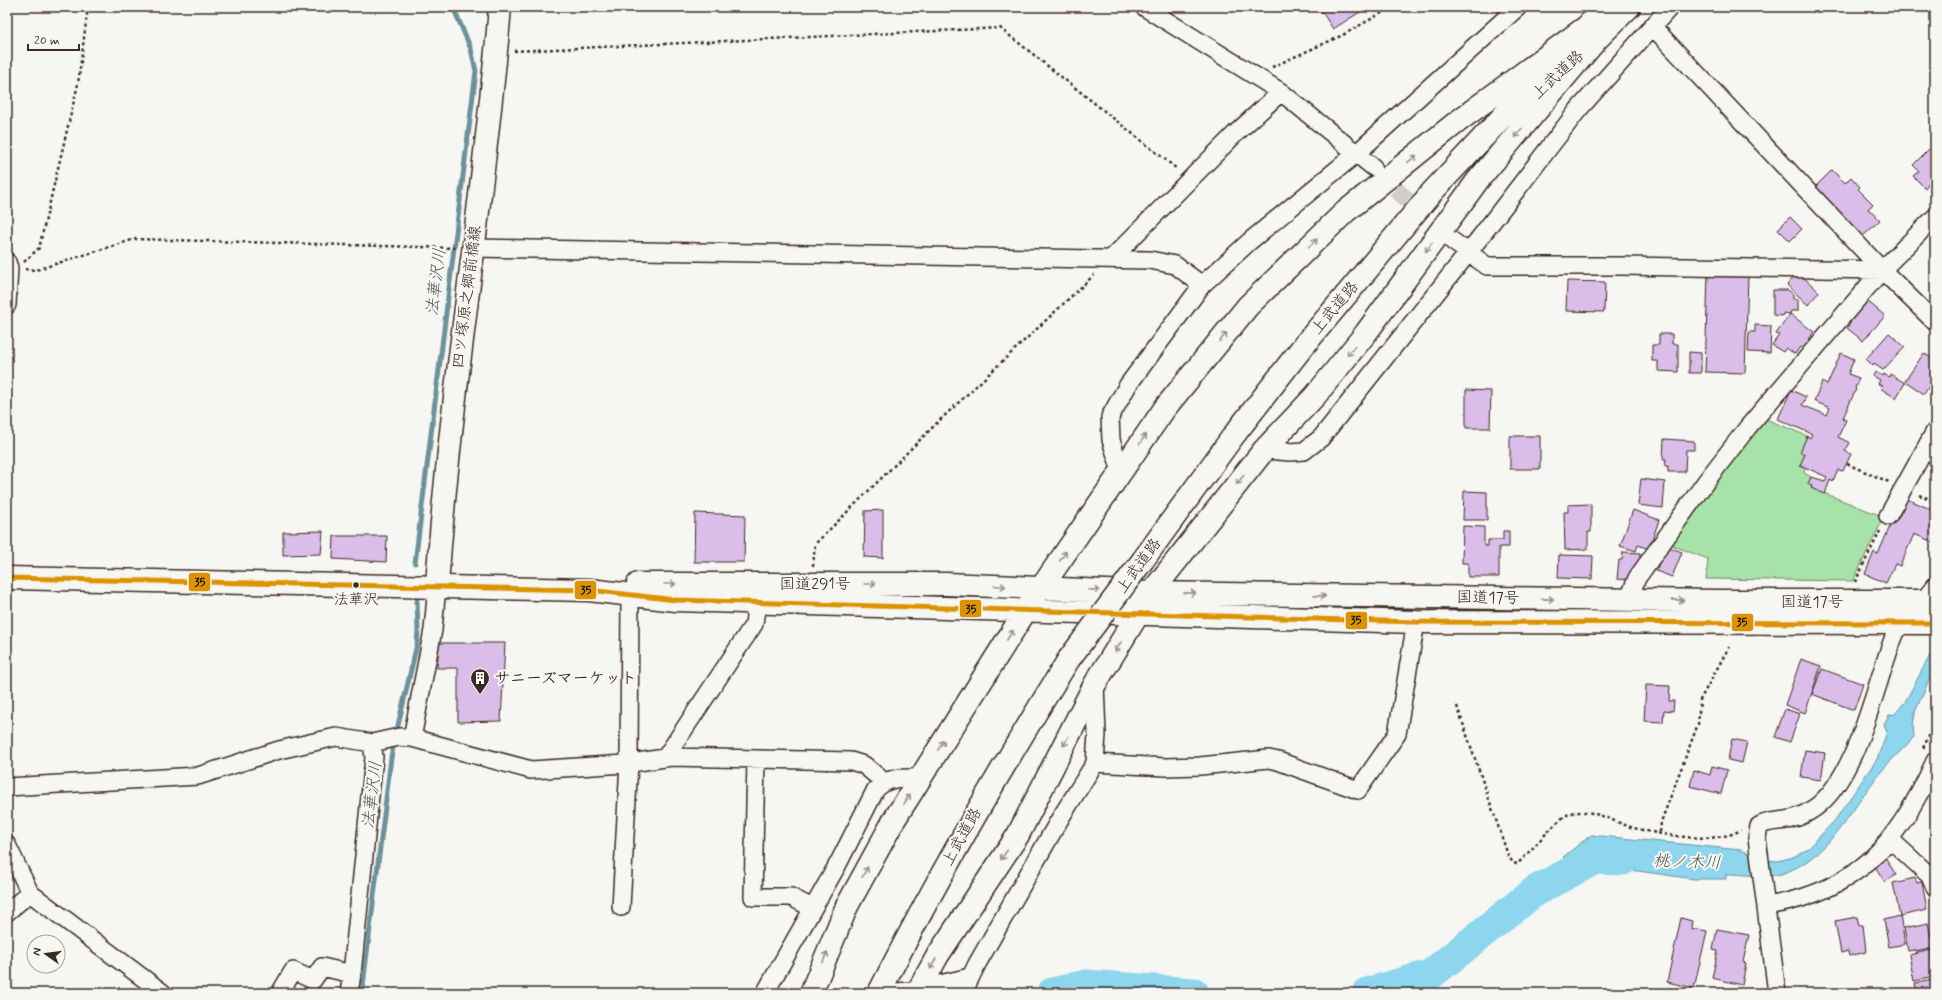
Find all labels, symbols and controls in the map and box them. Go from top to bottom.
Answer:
scale bar [28,26,79,52]
text: 20 m [34,33,60,49]
street label: 上武道路 [1527,45,1589,105]
one-way arrow [1514,128,1523,138]
one-way arrow [1406,154,1417,163]
street label: 四ツ塚原之郷前橋線 [448,224,486,370]
one-way arrow [1308,238,1318,248]
one-way arrow [1425,241,1433,252]
water label: 法華沢川 [421,247,451,317]
street label: 上武道路 [1306,277,1364,339]
one-way arrow [1219,331,1227,342]
one-way arrow [1347,345,1356,356]
one-way arrow [1139,434,1147,445]
one-way arrow [1236,475,1244,486]
street label: 上武道路 [1112,534,1166,598]
one-way arrow [1059,551,1067,562]
line badge: 35 [188,572,211,592]
street label: 国道291号 [779,574,851,595]
text: 35 [195,576,206,590]
marker: 法華沢 [351,580,361,590]
line badge: 35 [574,580,597,600]
one-way arrow [663,580,676,588]
one-way arrow [863,580,876,588]
one-way arrow [993,583,1006,590]
text: 35 [581,584,592,598]
one-way arrow [1087,587,1100,594]
street label: 国道17号 [1456,587,1520,609]
place label: 法華沢 [333,590,379,610]
one-way arrow [1183,590,1196,597]
one-way arrow [1313,592,1326,600]
street label: 国道17号 [1780,592,1844,613]
one-way arrow [1541,595,1554,603]
one-way arrow [1671,596,1684,604]
line badge: 35 [959,599,982,618]
text: 35 [966,603,977,617]
line badge: 35 [1345,611,1368,630]
line badge: 35 [1731,613,1754,632]
text: 35 [1351,614,1362,628]
text: 35 [1737,616,1748,630]
one-way arrow [1006,630,1014,641]
one-way arrow [1113,641,1121,653]
building icon: サニーズマーケット [469,667,491,695]
place label: サニーズマーケット [494,668,637,689]
one-way arrow [1062,735,1069,747]
one-way arrow [937,740,945,751]
water label: 法華沢川 [357,760,387,830]
one-way arrow [903,794,911,805]
street label: 上武道路 [937,804,987,870]
one-way arrow [1000,850,1008,861]
water label: 桃ノ木川 [1653,850,1721,874]
one-way arrow [862,866,870,878]
north arrow [26,934,66,974]
text: N [30,947,45,957]
one-way arrow [822,951,830,963]
one-way arrow [928,958,936,970]

